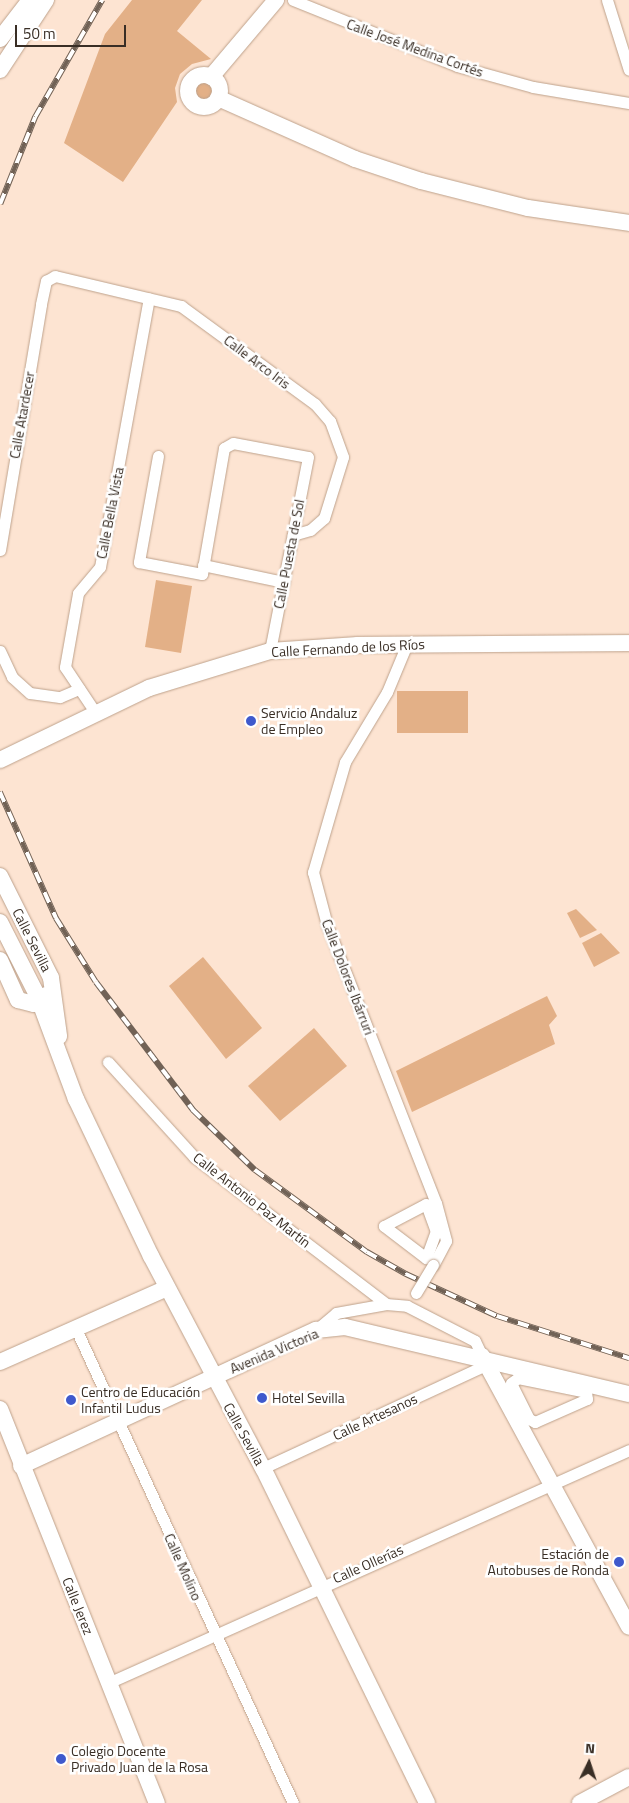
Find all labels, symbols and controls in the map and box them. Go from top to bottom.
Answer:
scale bar [18,15,129,47]
street label: Calle José Medina Cortés [344,15,486,81]
text: 50 m [23,22,56,45]
street label: Calle Arco Iris [221,332,293,392]
street label: Calle Atardecer [6,370,38,460]
street label: Calle Bella Vista [93,466,127,560]
street label: Calle Puesta de Sol [270,498,308,610]
street label: Calle Fernando de los Ríos [271,636,425,660]
place label: Servicio Andaluz de Empleo [261,705,357,738]
marker: Servicio Andaluz de Empleo [245,715,257,727]
street label: Calle Sevilla [9,905,55,975]
street label: Calle Dolores Ibárruri [318,917,378,1037]
street label: Calle Antonio Paz Martín [190,1149,314,1251]
street label: Avenida Victoria [227,1325,321,1377]
place label: Centro de Educación Infantil Ludus [81,1384,200,1416]
place label: Hotel Sevilla [272,1390,345,1406]
street label: Calle Artesanos [330,1390,420,1444]
marker: Hotel Sevilla [256,1392,268,1404]
marker: Centro de Educación Infantil Ludus [65,1394,77,1406]
street label: Calle Sevilla [220,1400,268,1468]
street label: Calle Molino [161,1531,205,1603]
street label: Calle Ollerías [330,1541,406,1587]
place label: Estación de Autobuses de Ronda [488,1546,609,1578]
marker: Estación de Autobuses de Ronda [613,1556,625,1568]
street label: Calle Jerez [59,1575,97,1637]
text: N [585,1737,596,1758]
north arrow [564,1738,614,1788]
place label: Colegio Docente Privado Juan de la Rosa [71,1743,208,1775]
marker: Colegio Docente Privado Juan de la Rosa [55,1753,67,1765]

